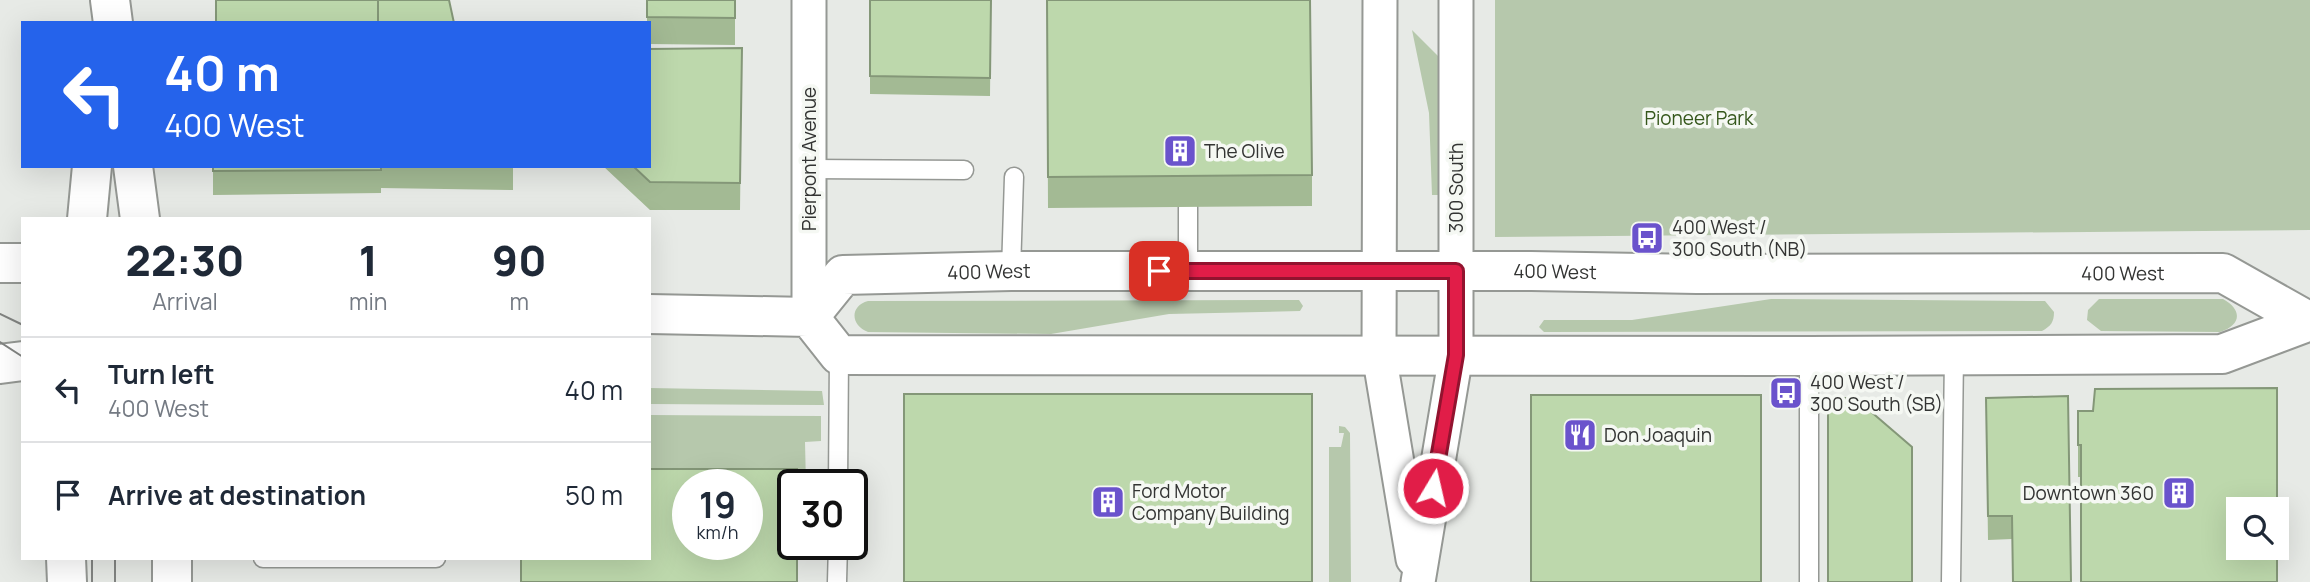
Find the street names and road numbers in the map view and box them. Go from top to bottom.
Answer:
street label: Pierpont Avenue [796,87,822,231]
street label: 300 South [1443,143,1469,233]
street label: 400 West [947,258,1031,286]
street label: 400 West [1513,258,1597,285]
street label: 400 West [2081,260,2165,286]

